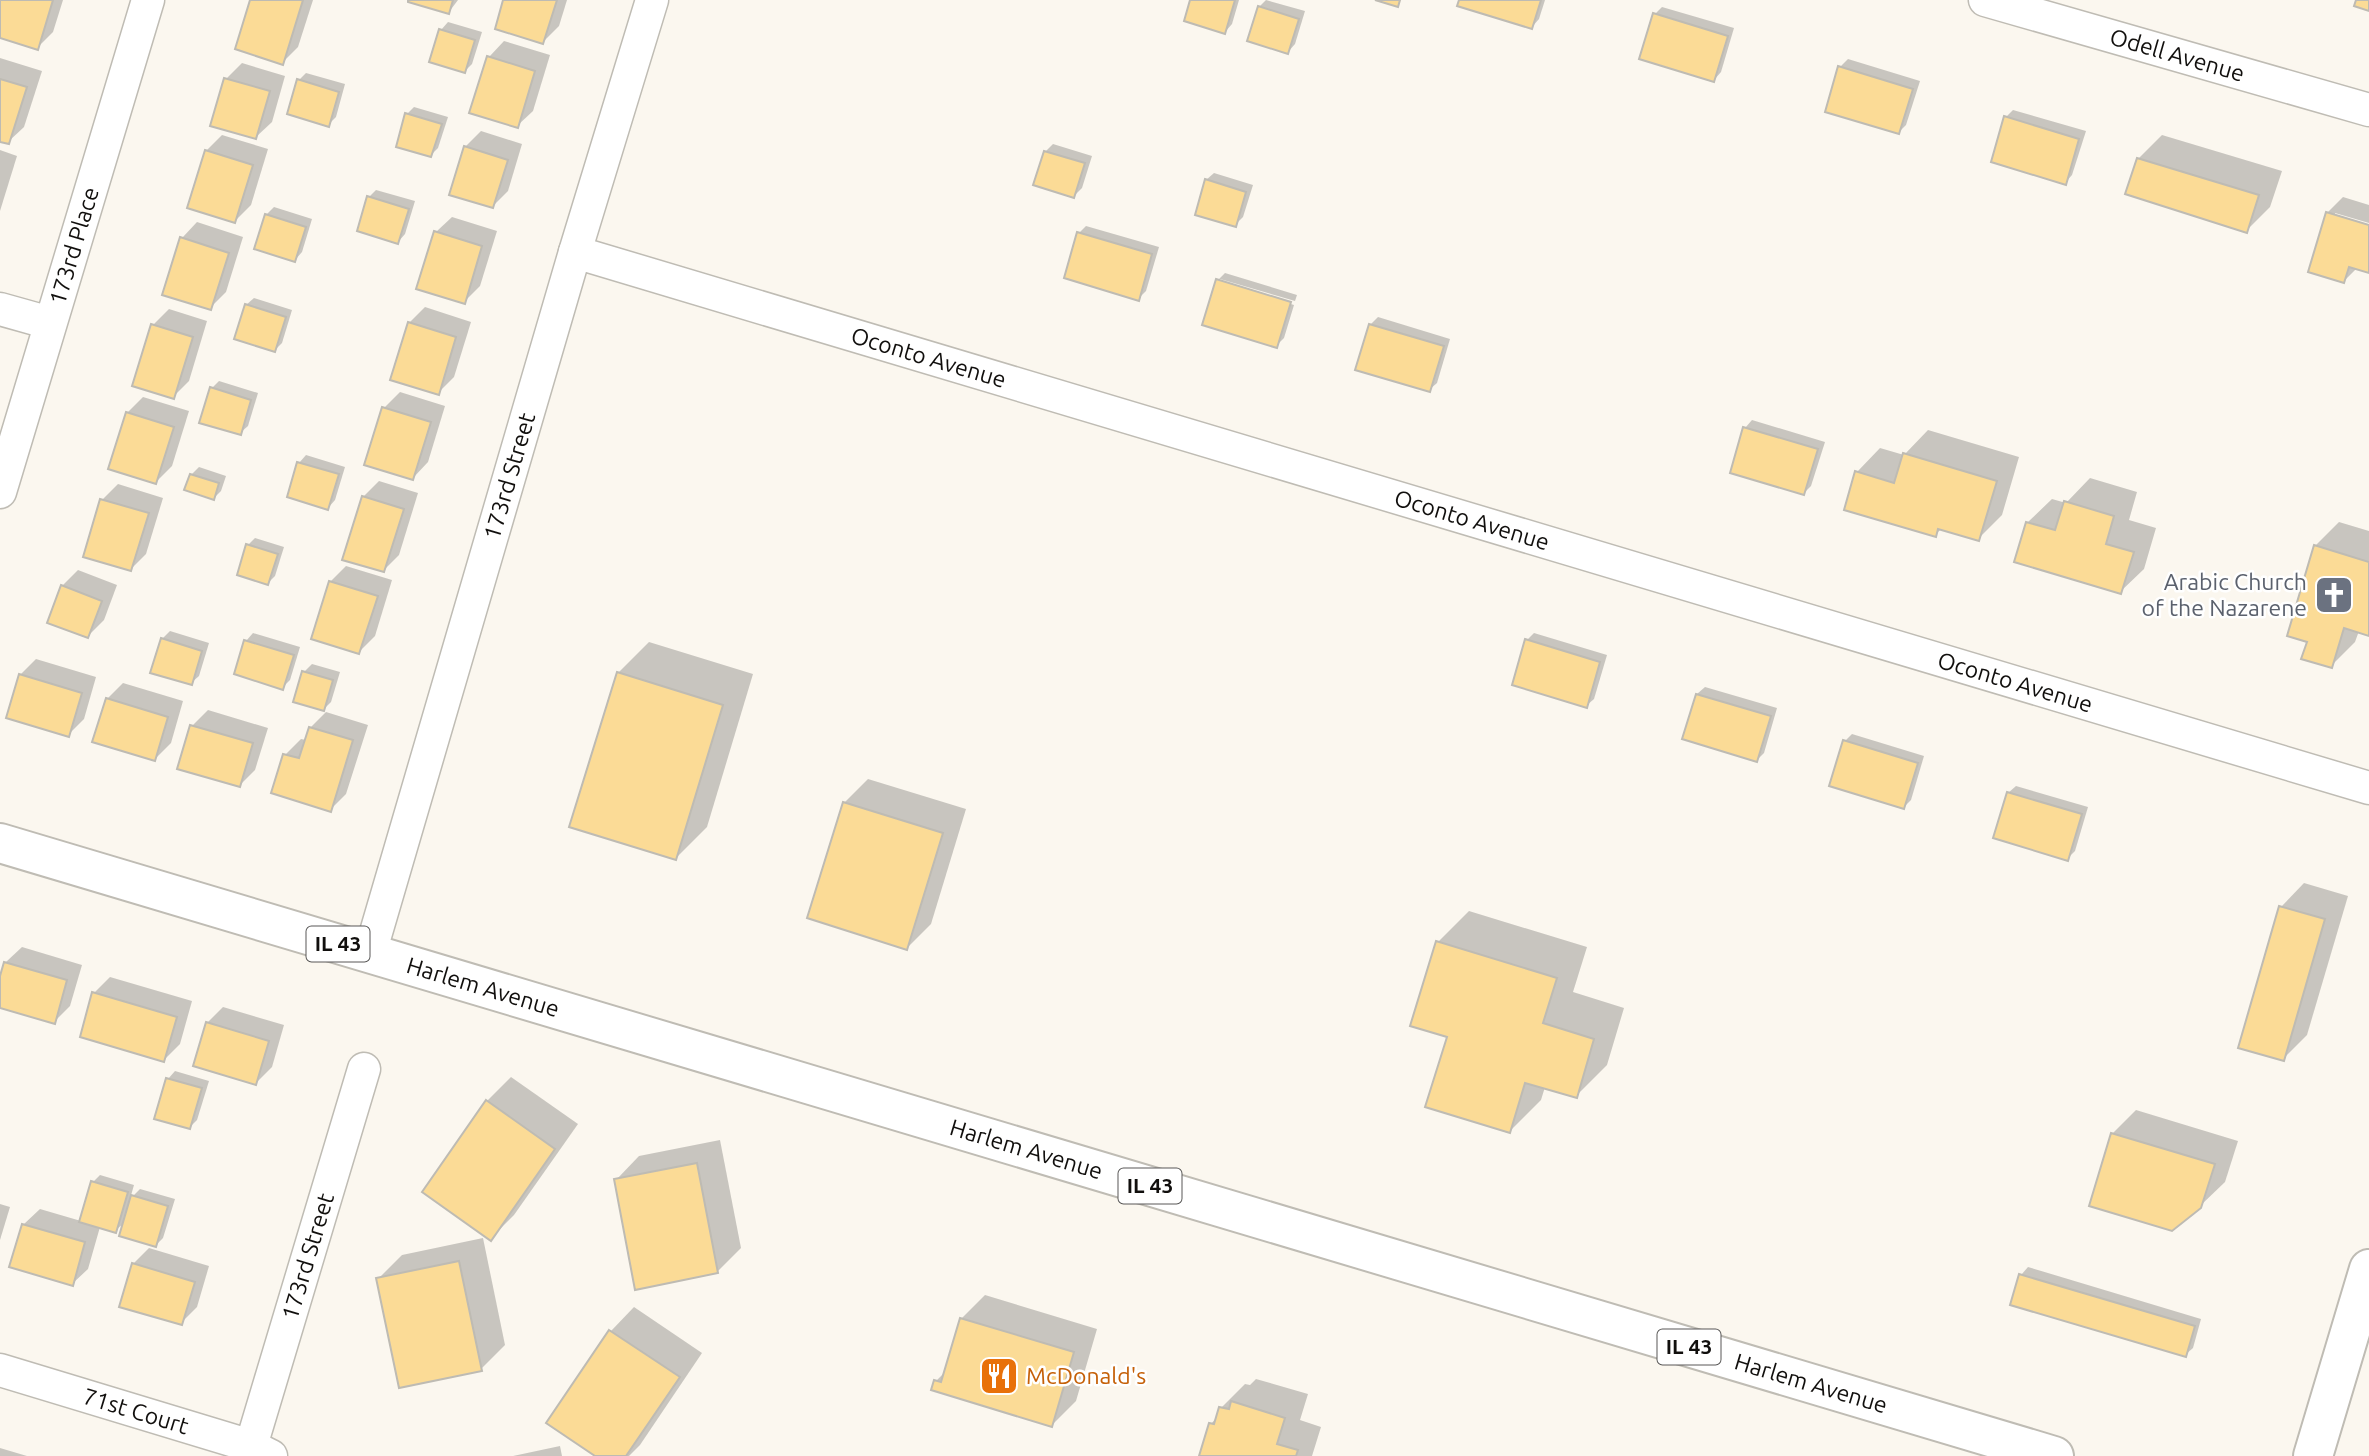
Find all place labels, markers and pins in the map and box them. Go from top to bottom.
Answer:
place label: Arabic Church of the Nazarene [2142,569,2307,620]
church icon: Arabic Church of the Nazarene [2313,574,2355,616]
restaurant icon: McDonald's [978,1355,1020,1397]
place label: McDonald's [1026,1363,1146,1388]

